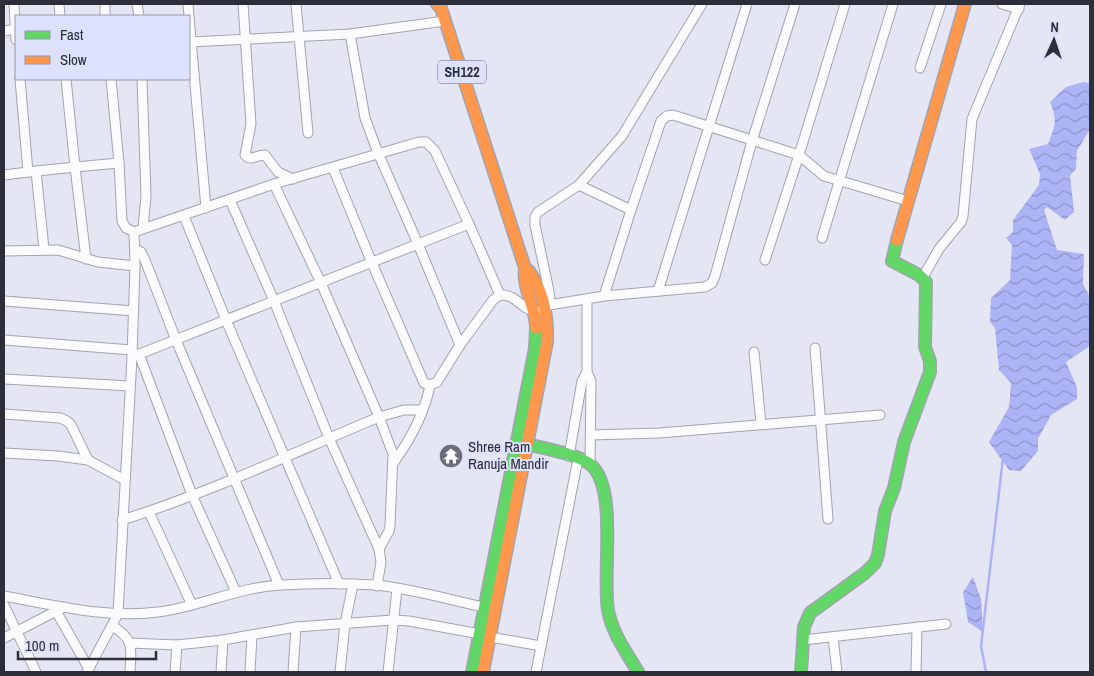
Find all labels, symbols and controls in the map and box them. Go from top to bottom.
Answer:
legend [15,15,190,80]
north arrow [1029,15,1079,65]
text: N [1050,18,1059,36]
text: Fast [60,24,84,45]
text: Slow [60,49,87,70]
road number: SH122 [438,61,486,84]
place label: Shree Ram Ranuja Mandir [468,436,549,474]
temple icon: Shree Ram Ranuja Mandir [438,443,464,469]
scale bar [18,628,155,660]
text: 100 m [25,635,59,656]

